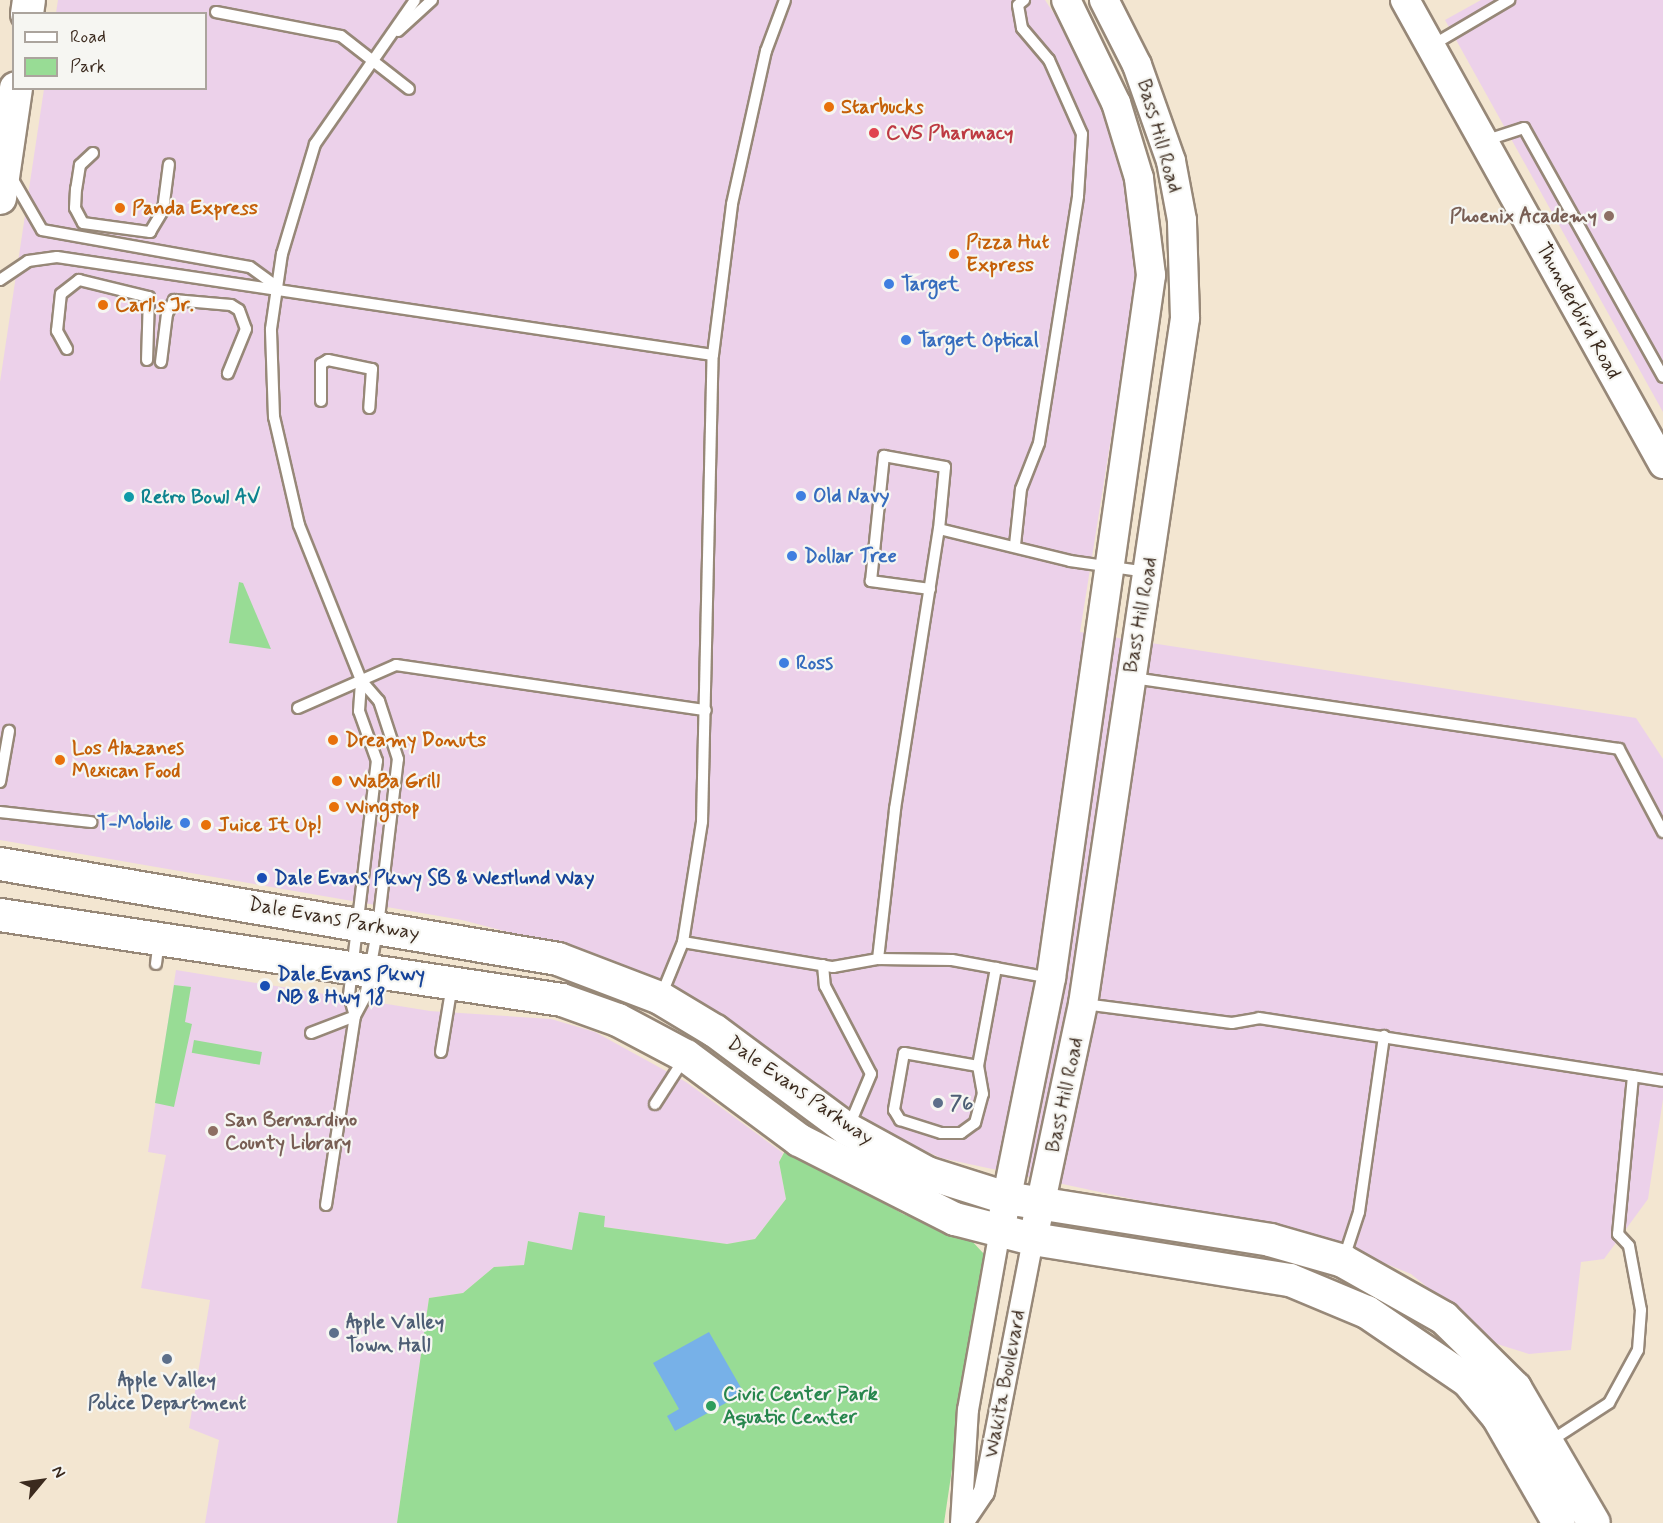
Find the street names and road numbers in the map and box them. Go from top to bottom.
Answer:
street label: Bass Hill Road [1131,76,1187,196]
street label: Thunderbird Road [1531,239,1625,383]
street label: Bass Hill Road [1119,555,1163,675]
street label: Dale Evans Parkway [247,892,421,946]
street label: Dale Evans Parkway [722,1032,878,1150]
street label: Bass Hill Road [1041,1035,1089,1155]
street label: Wakita Boulevard [979,1308,1031,1460]

